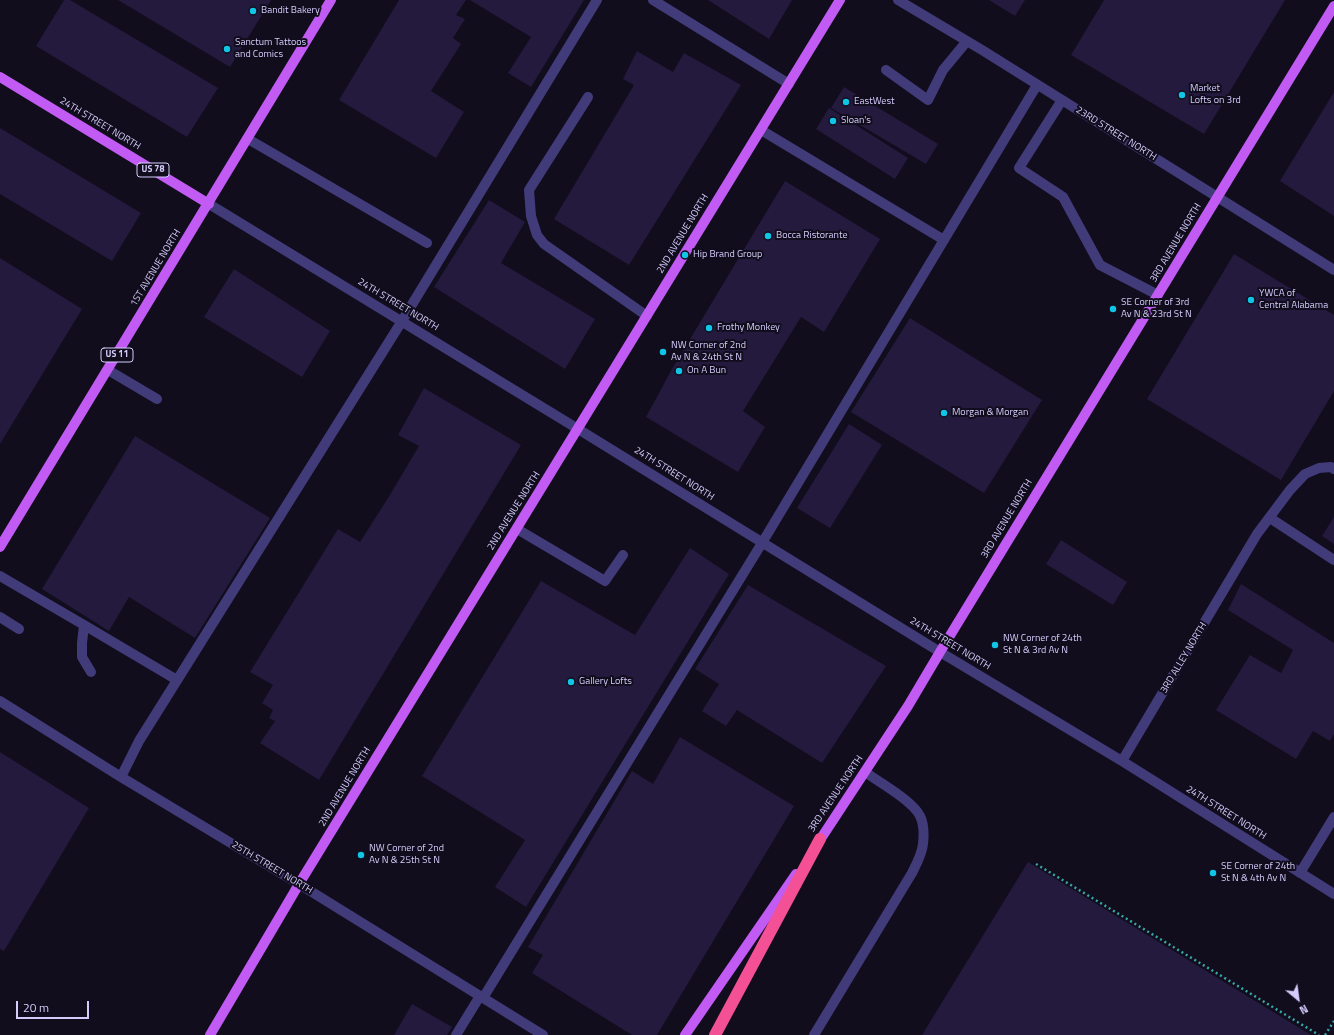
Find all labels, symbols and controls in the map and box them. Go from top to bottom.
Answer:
place label: Bandit Bakery [261,5,320,17]
marker: Bandit Bakery [248,6,258,16]
place label: Sanctum Tattoos and Comics [235,37,306,60]
marker: Sanctum Tattoos and Comics [222,44,232,54]
place label: Market Lofts on 3rd [1190,83,1241,106]
marker: Market Lofts on 3rd [1177,90,1187,100]
street label: 24TH STREET NORTH [57,95,143,153]
place label: EastWest [854,96,895,108]
marker: EastWest [841,97,851,107]
street label: 23RD STREET NORTH [1073,104,1159,164]
place label: Sloan's [841,115,871,127]
marker: Sloan's [828,116,838,126]
road number: US 78 [137,163,169,177]
street label: 2ND AVENUE NORTH [655,192,711,276]
street label: 3RD AVENUE NORTH [1148,201,1204,285]
street label: 1ST AVENUE NORTH [128,227,184,309]
place label: Bocca Ristorante [776,230,847,242]
marker: Bocca Ristorante [763,231,773,241]
place label: Hip Brand Group [693,249,762,261]
marker: Hip Brand Group [680,250,690,260]
street label: 24TH STREET NORTH [355,276,441,334]
place label: YWCA of Central Alabama [1259,288,1328,312]
marker: YWCA of Central Alabama [1246,295,1256,305]
place label: SE Corner of 3rd Av N & 23rd St N [1121,297,1192,320]
marker: SE Corner of 3rd Av N & 23rd St N [1108,304,1118,314]
place label: Frothy Monkey [717,322,780,334]
marker: Frothy Monkey [704,323,714,333]
place label: NW Corner of 2nd Av N & 24th St N [671,340,746,364]
marker: NW Corner of 2nd Av N & 24th St N [658,347,668,357]
road number: US 11 [101,348,133,362]
place label: On A Bun [687,365,726,377]
marker: On A Bun [674,366,684,376]
place label: Morgan & Morgan [952,407,1028,419]
marker: Morgan & Morgan [939,408,949,418]
street label: 24TH STREET NORTH [632,444,716,504]
street label: 2ND AVENUE NORTH [485,469,543,553]
street label: 3RD AVENUE NORTH [979,477,1035,561]
street label: 24TH STREET NORTH [907,615,993,673]
street label: 3RD ALLEY NORTH [1158,620,1210,696]
place label: NW Corner of 24th St N & 3rd Av N [1003,633,1082,656]
marker: NW Corner of 24th St N & 3rd Av N [990,640,1000,650]
place label: Gallery Lofts [579,676,632,688]
marker: Gallery Lofts [566,677,576,687]
street label: 2ND AVENUE NORTH [317,745,373,829]
street label: 3RD AVENUE NORTH [806,753,866,835]
street label: 24TH STREET NORTH [1184,783,1268,843]
street label: 25TH STREET NORTH [229,839,315,897]
place label: NW Corner of 2nd Av N & 25th St N [369,843,444,866]
marker: NW Corner of 2nd Av N & 25th St N [356,850,366,860]
place label: SE Corner of 24th St N & 4th Av N [1221,861,1295,884]
marker: SE Corner of 24th St N & 4th Av N [1208,868,1218,878]
north arrow [1278,979,1318,1019]
scale bar [18,993,91,1019]
text: 20 m [23,998,49,1017]
text: N [1297,1001,1311,1018]

